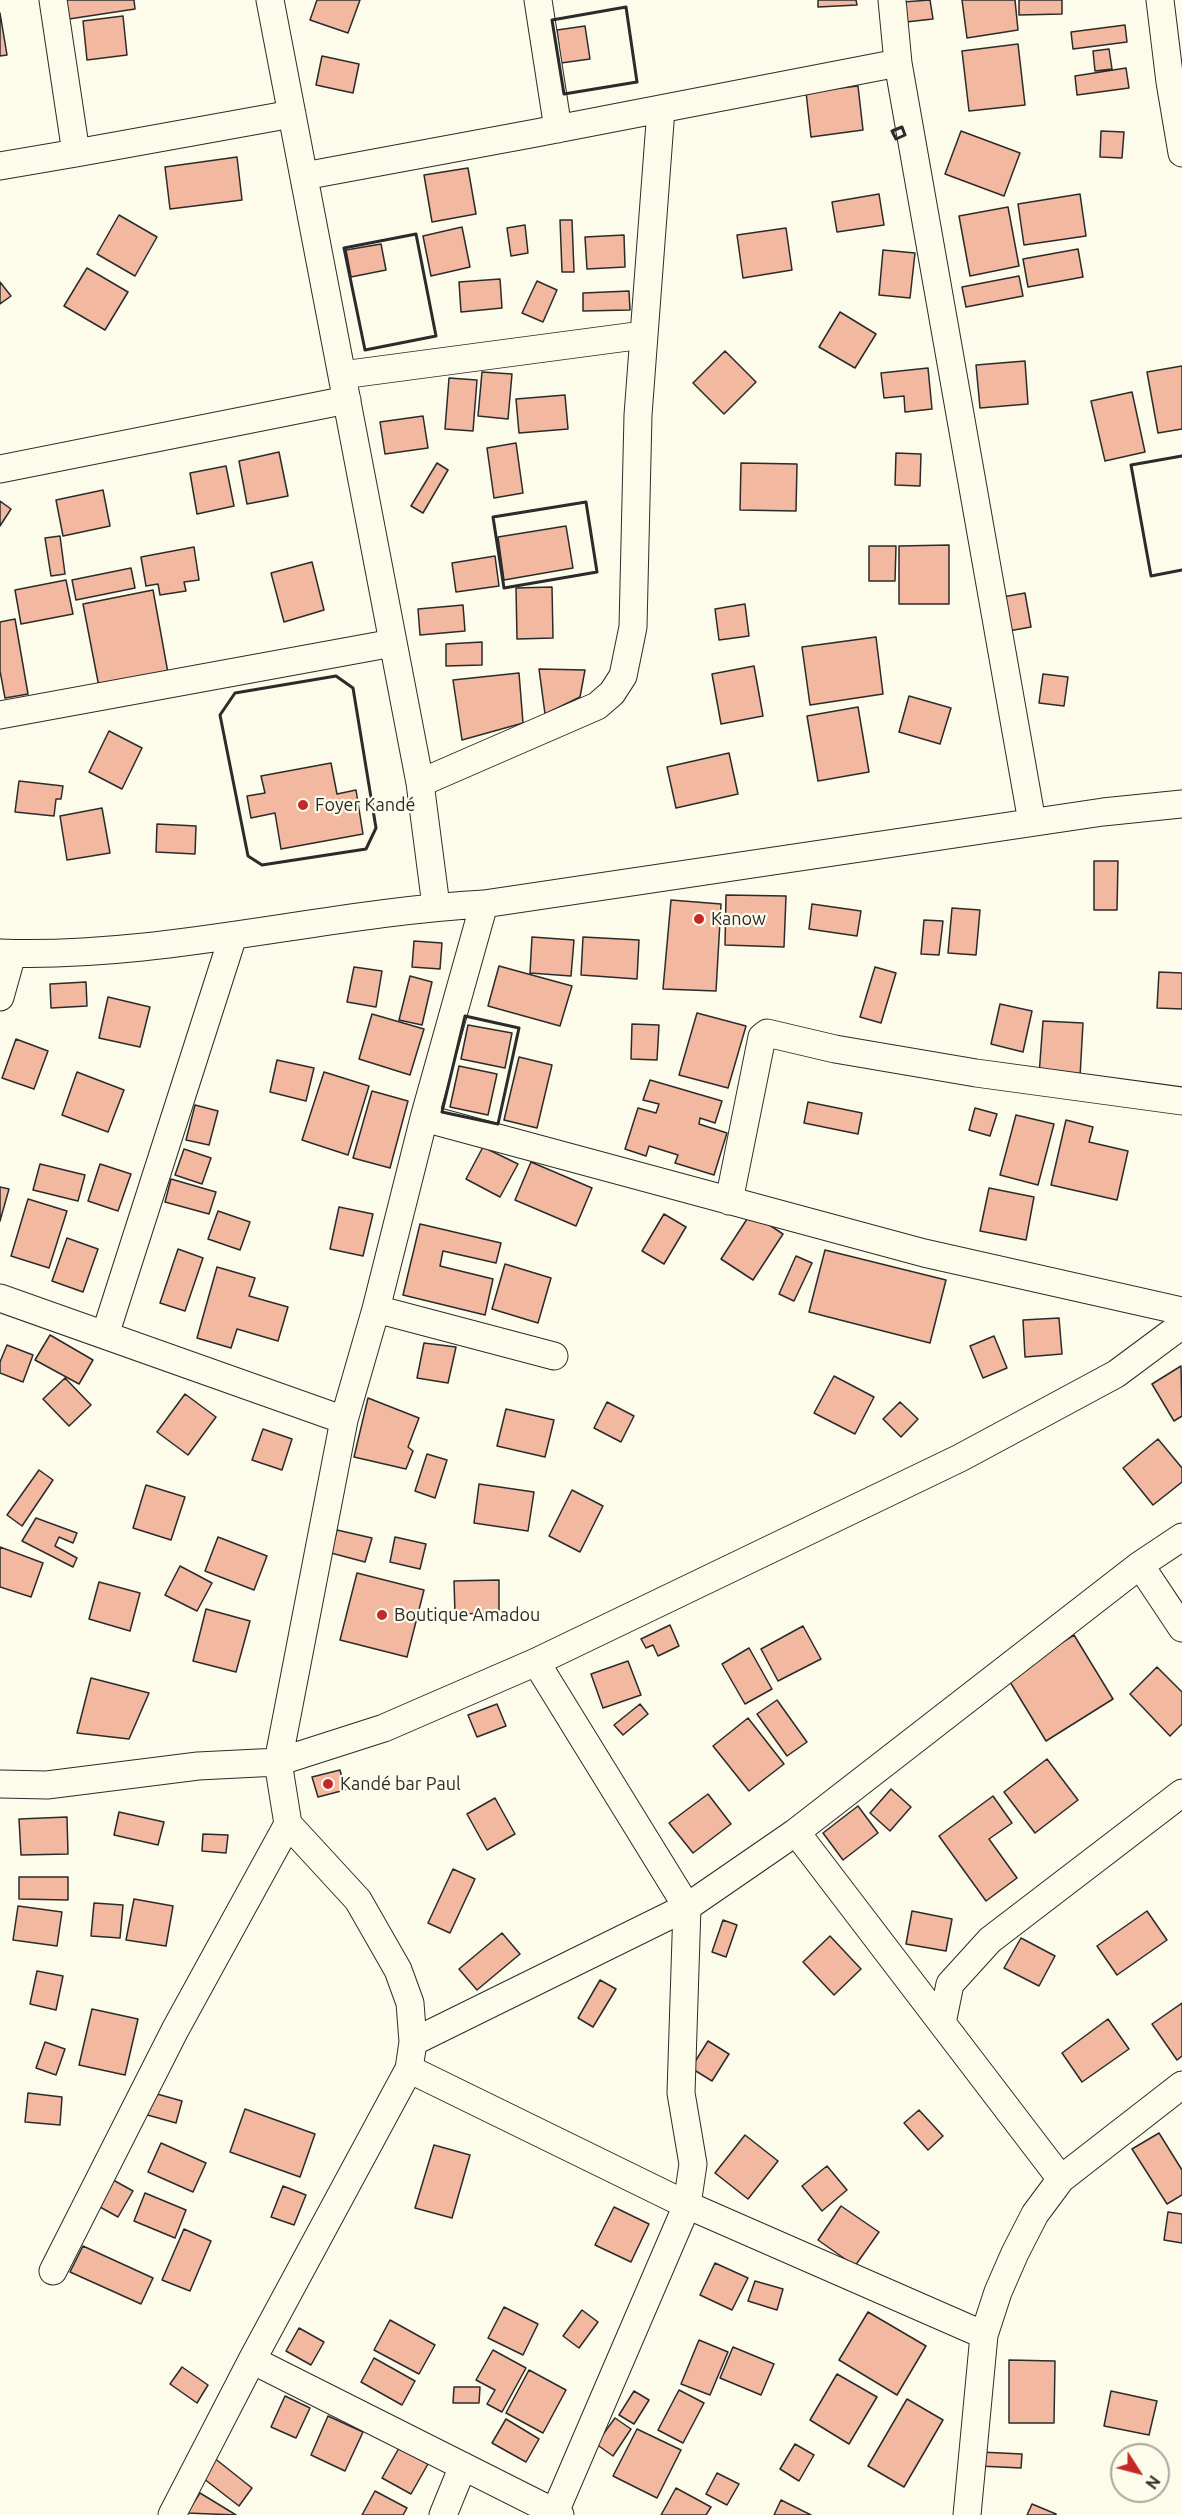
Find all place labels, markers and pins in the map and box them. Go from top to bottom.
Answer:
place label: Foyer Kandé [315,794,415,816]
marker: Foyer Kandé [296,798,310,812]
place label: Kanow [711,908,766,930]
marker: Kanow [692,912,706,926]
place label: Boutique Amadou [394,1604,540,1626]
marker: Boutique Amadou [375,1608,389,1622]
place label: Kandé bar Paul [340,1773,461,1795]
marker: Kandé bar Paul [321,1777,335,1791]

